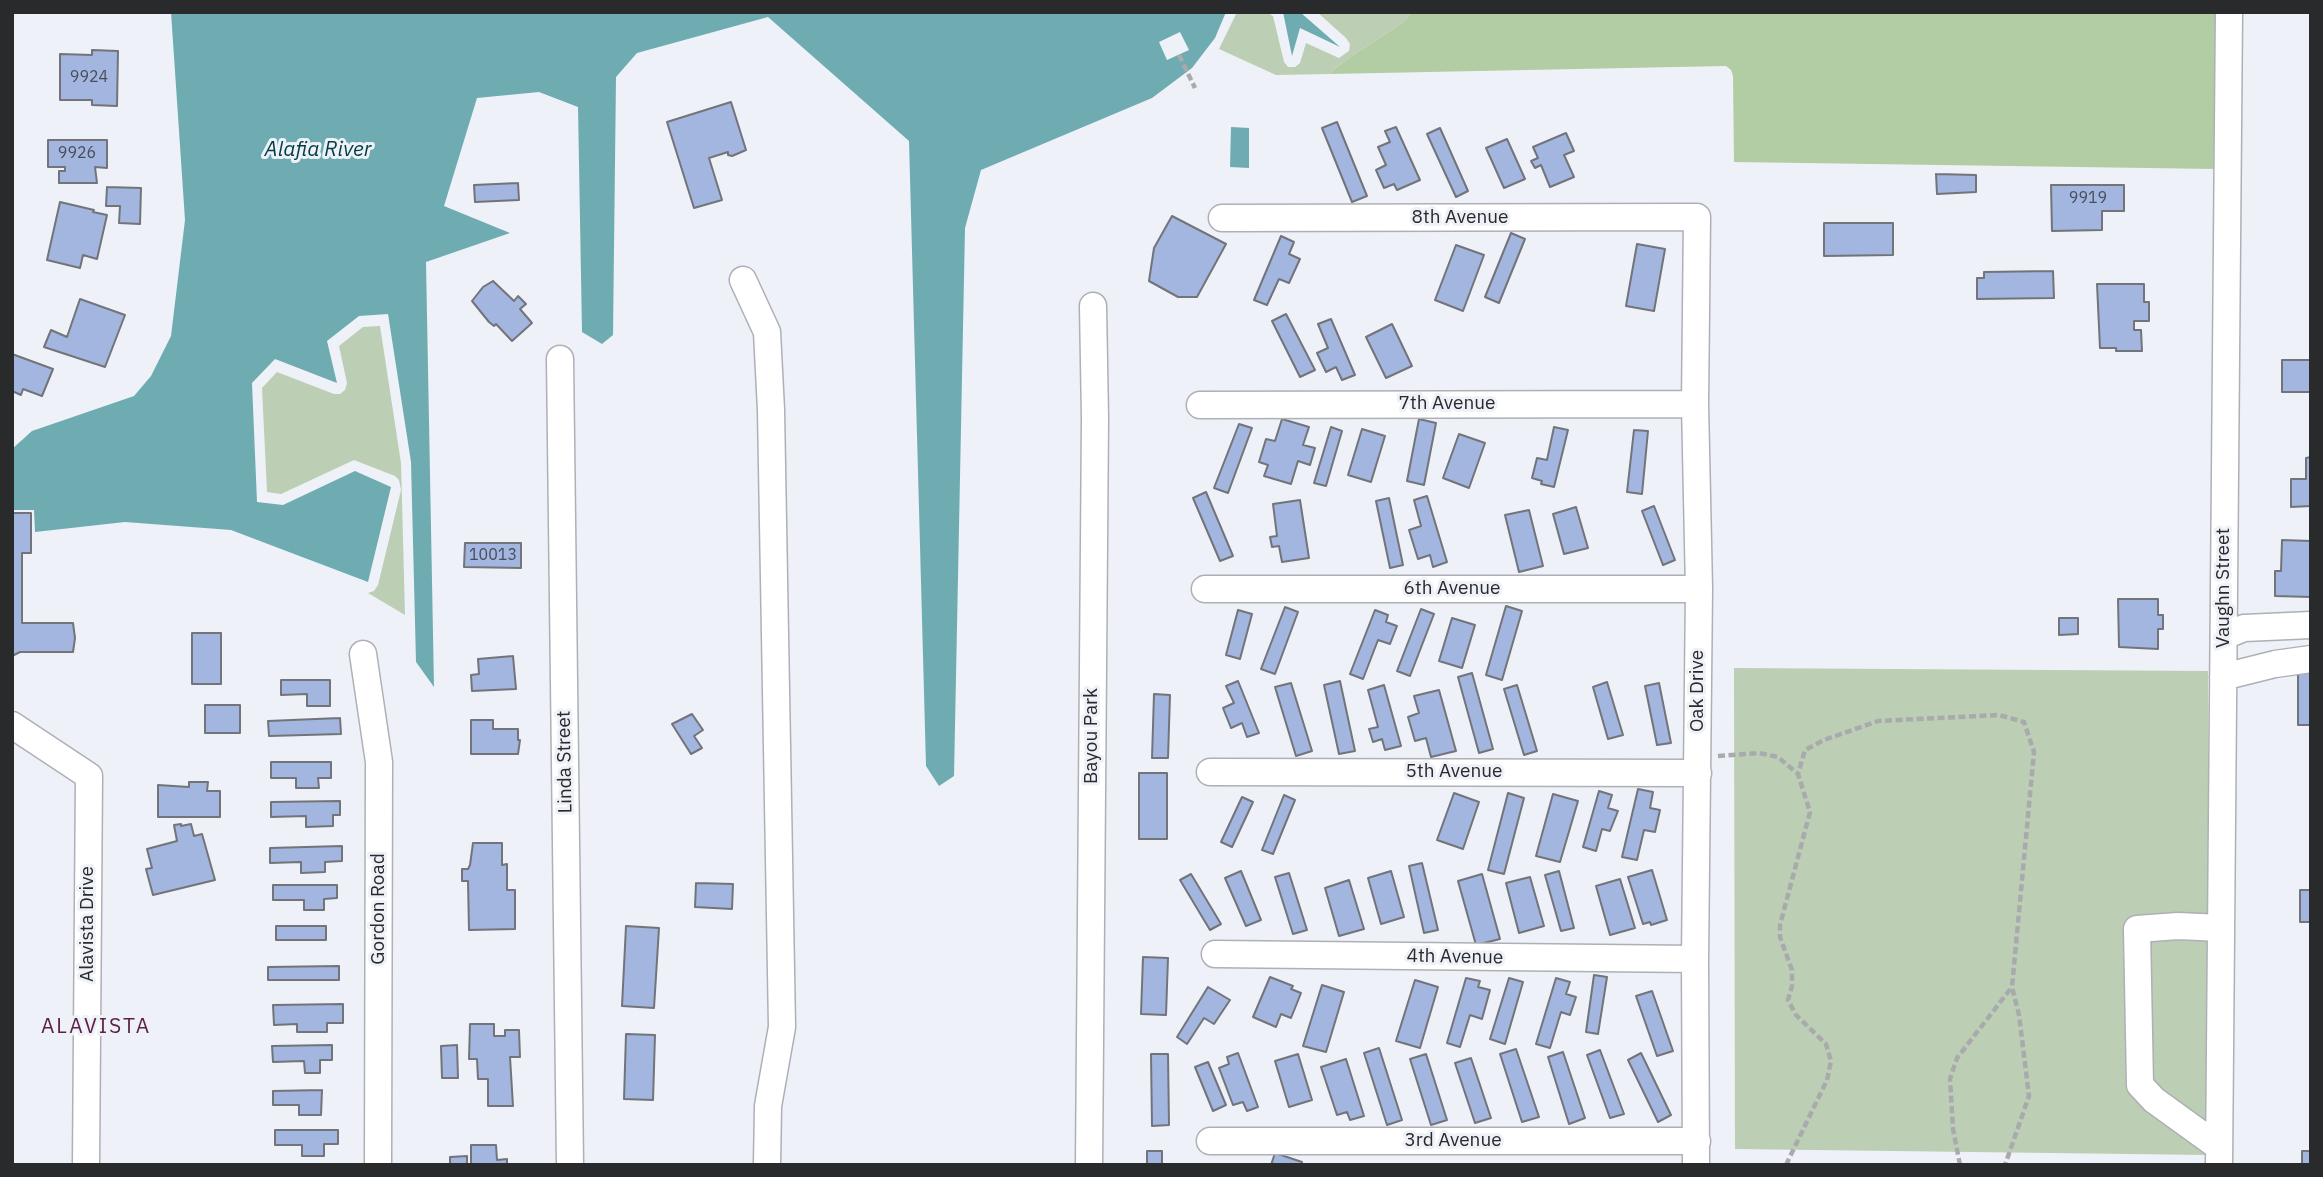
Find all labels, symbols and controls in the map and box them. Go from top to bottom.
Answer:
house number: 9924 [70,67,108,87]
water label: Alafia River [265,137,371,163]
house number: 9926 [58,143,96,163]
house number: 9919 [2069,188,2107,208]
street label: 8th Avenue [1412,207,1508,229]
street label: 7th Avenue [1399,393,1495,415]
street label: Vaughn Street [2213,528,2235,648]
house number: 10013 [469,545,517,565]
street label: 6th Avenue [1404,578,1500,600]
street label: Oak Drive [1687,650,1709,732]
street label: Bayou Park [1081,688,1103,784]
street label: Linda Street [553,710,577,814]
street label: 5th Avenue [1406,761,1502,783]
street label: Gordon Road [368,853,390,965]
street label: Alavista Drive [77,866,99,982]
street label: 4th Avenue [1406,945,1504,969]
district label: ALAVISTA [42,1014,150,1040]
street label: 3rd Avenue [1404,1130,1502,1152]

